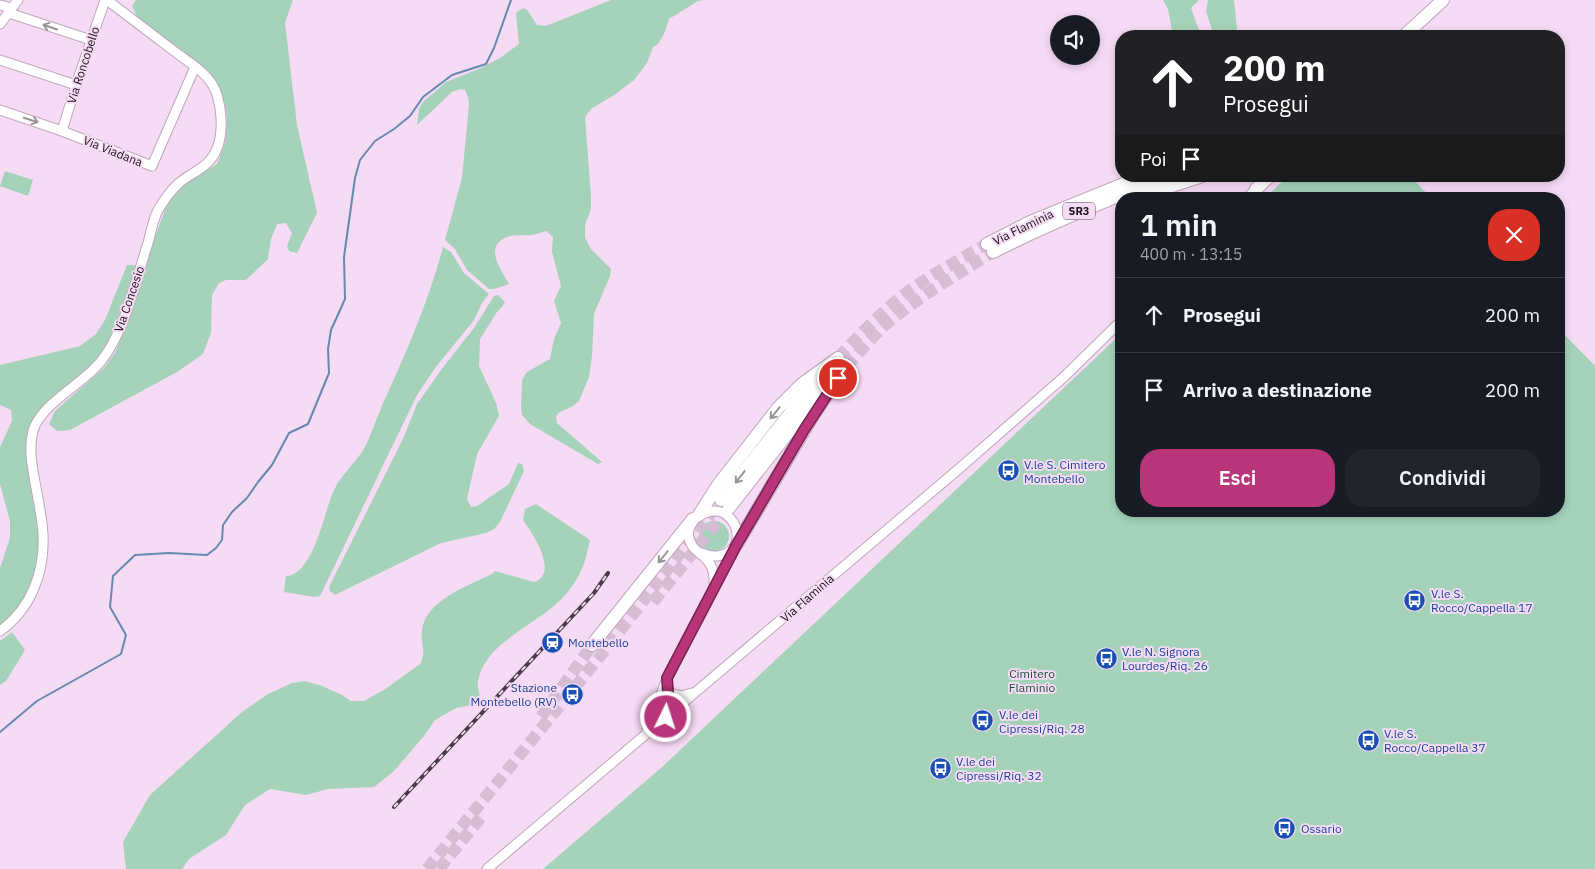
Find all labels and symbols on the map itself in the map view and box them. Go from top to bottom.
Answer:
one-way arrow [42,21,58,31]
street label: Via Roncobello [64,24,103,105]
one-way arrow [23,116,39,126]
street label: Via Viadana [81,132,145,170]
road number: SR3 [1063,202,1095,220]
street label: Via Flaminia [990,206,1056,248]
street label: Via Concesio [111,264,147,334]
pin [817,357,859,399]
one-way arrow [769,406,780,419]
place label: V.le S. Cimitero Montebello [1024,457,1106,486]
bus stop icon: V.le S. Cimitero Montebello [996,459,1020,483]
one-way arrow [735,470,746,483]
one-way arrow [657,550,668,563]
street label: Via Flaminia [777,570,837,625]
place label: V.le S. Rocco/Cappella 17 [1431,586,1533,615]
bus stop icon: V.le S. Rocco/Cappella 17 [1403,588,1427,612]
station icon: Montebello [540,630,564,654]
place label: Montebello [568,635,629,650]
place label: V.le N. Signora Lourdes/Riq. 26 [1122,644,1208,673]
bus stop icon: V.le N. Signora Lourdes/Riq. 26 [1094,646,1118,670]
park label: Cimitero Flaminio [1009,666,1055,695]
place label: Stazione Montebello (RV) [470,680,557,709]
bus stop icon: Stazione Montebello (RV) [561,682,585,706]
position arrow [639,690,691,742]
place label: V.le dei Cipressi/Riq. 28 [999,707,1085,736]
bus stop icon: V.le dei Cipressi/Riq. 28 [971,709,995,733]
place label: V.le S. Rocco/Cappella 37 [1384,726,1486,755]
bus stop icon: V.le S. Rocco/Cappella 37 [1356,728,1380,752]
place label: V.le dei Cipressi/Riq. 32 [956,754,1042,783]
bus stop icon: V.le dei Cipressi/Riq. 32 [928,756,952,780]
bus stop icon: Ossario [1273,816,1297,840]
place label: Ossario [1301,821,1342,836]

